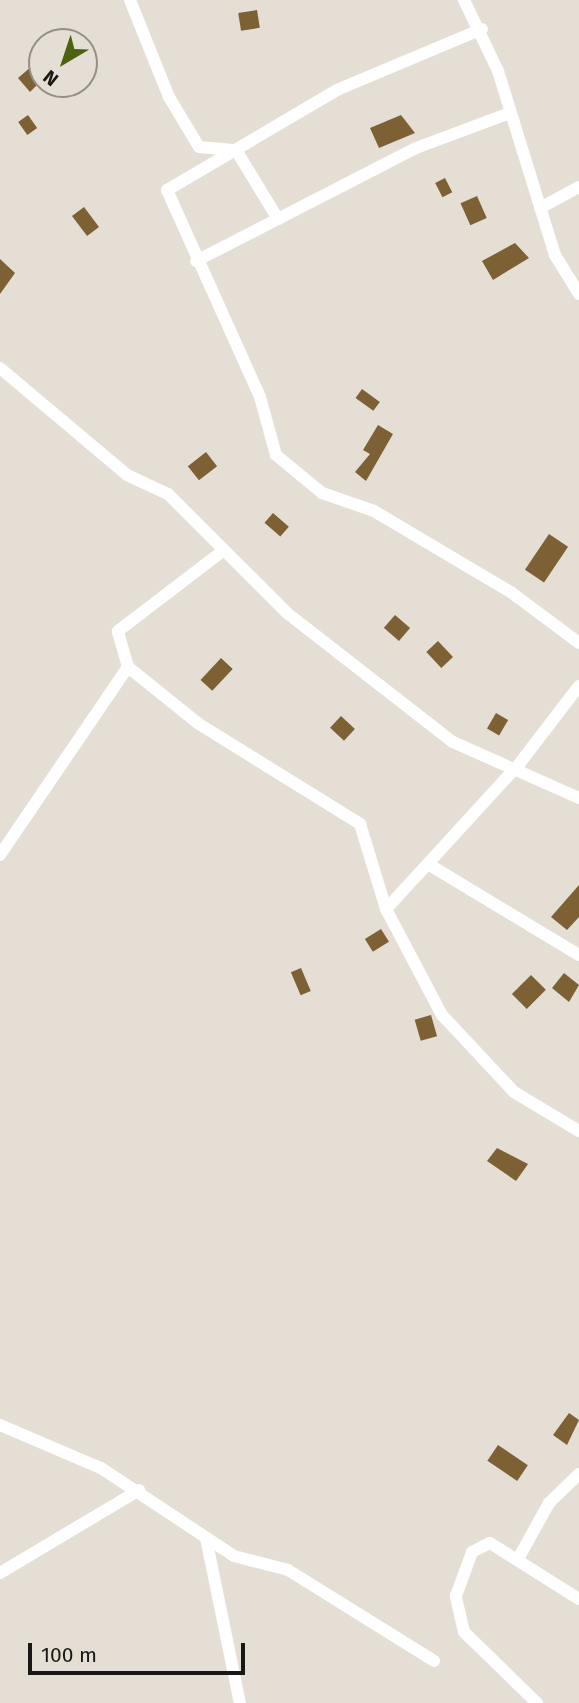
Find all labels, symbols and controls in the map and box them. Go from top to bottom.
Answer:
north arrow [28,28,98,98]
text: N [39,65,63,91]
scale bar [32,1630,248,1674]
text: 100 m [41,1642,97,1668]

